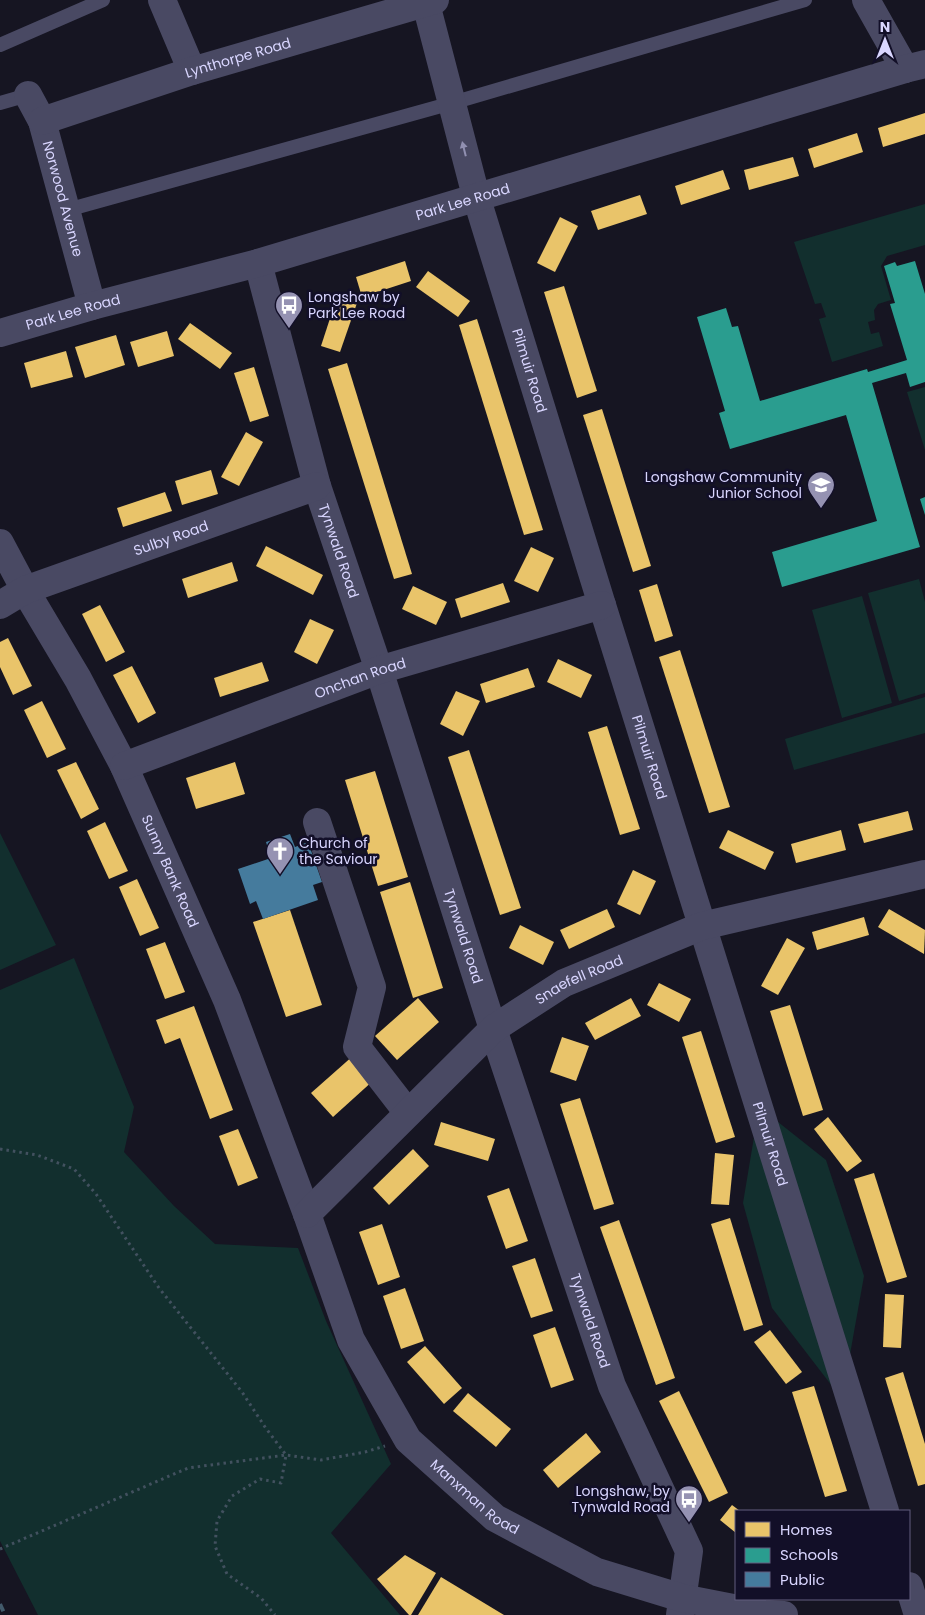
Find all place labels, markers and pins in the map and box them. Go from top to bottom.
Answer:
place label: Longshaw by Park Lee Road [308,287,405,323]
bus stop icon: Longshaw by Park Lee Road [274,290,304,329]
place label: Longshaw Community Junior School [645,467,802,503]
school or university icon: Longshaw Community Junior School [806,470,836,509]
place label: Church of the Saviour [299,833,378,869]
church icon: Church of the Saviour [265,836,295,875]
place label: Longshaw, by Tynwald Road [572,1481,670,1517]
bus stop icon: Longshaw, by Tynwald Road [674,1484,704,1523]

